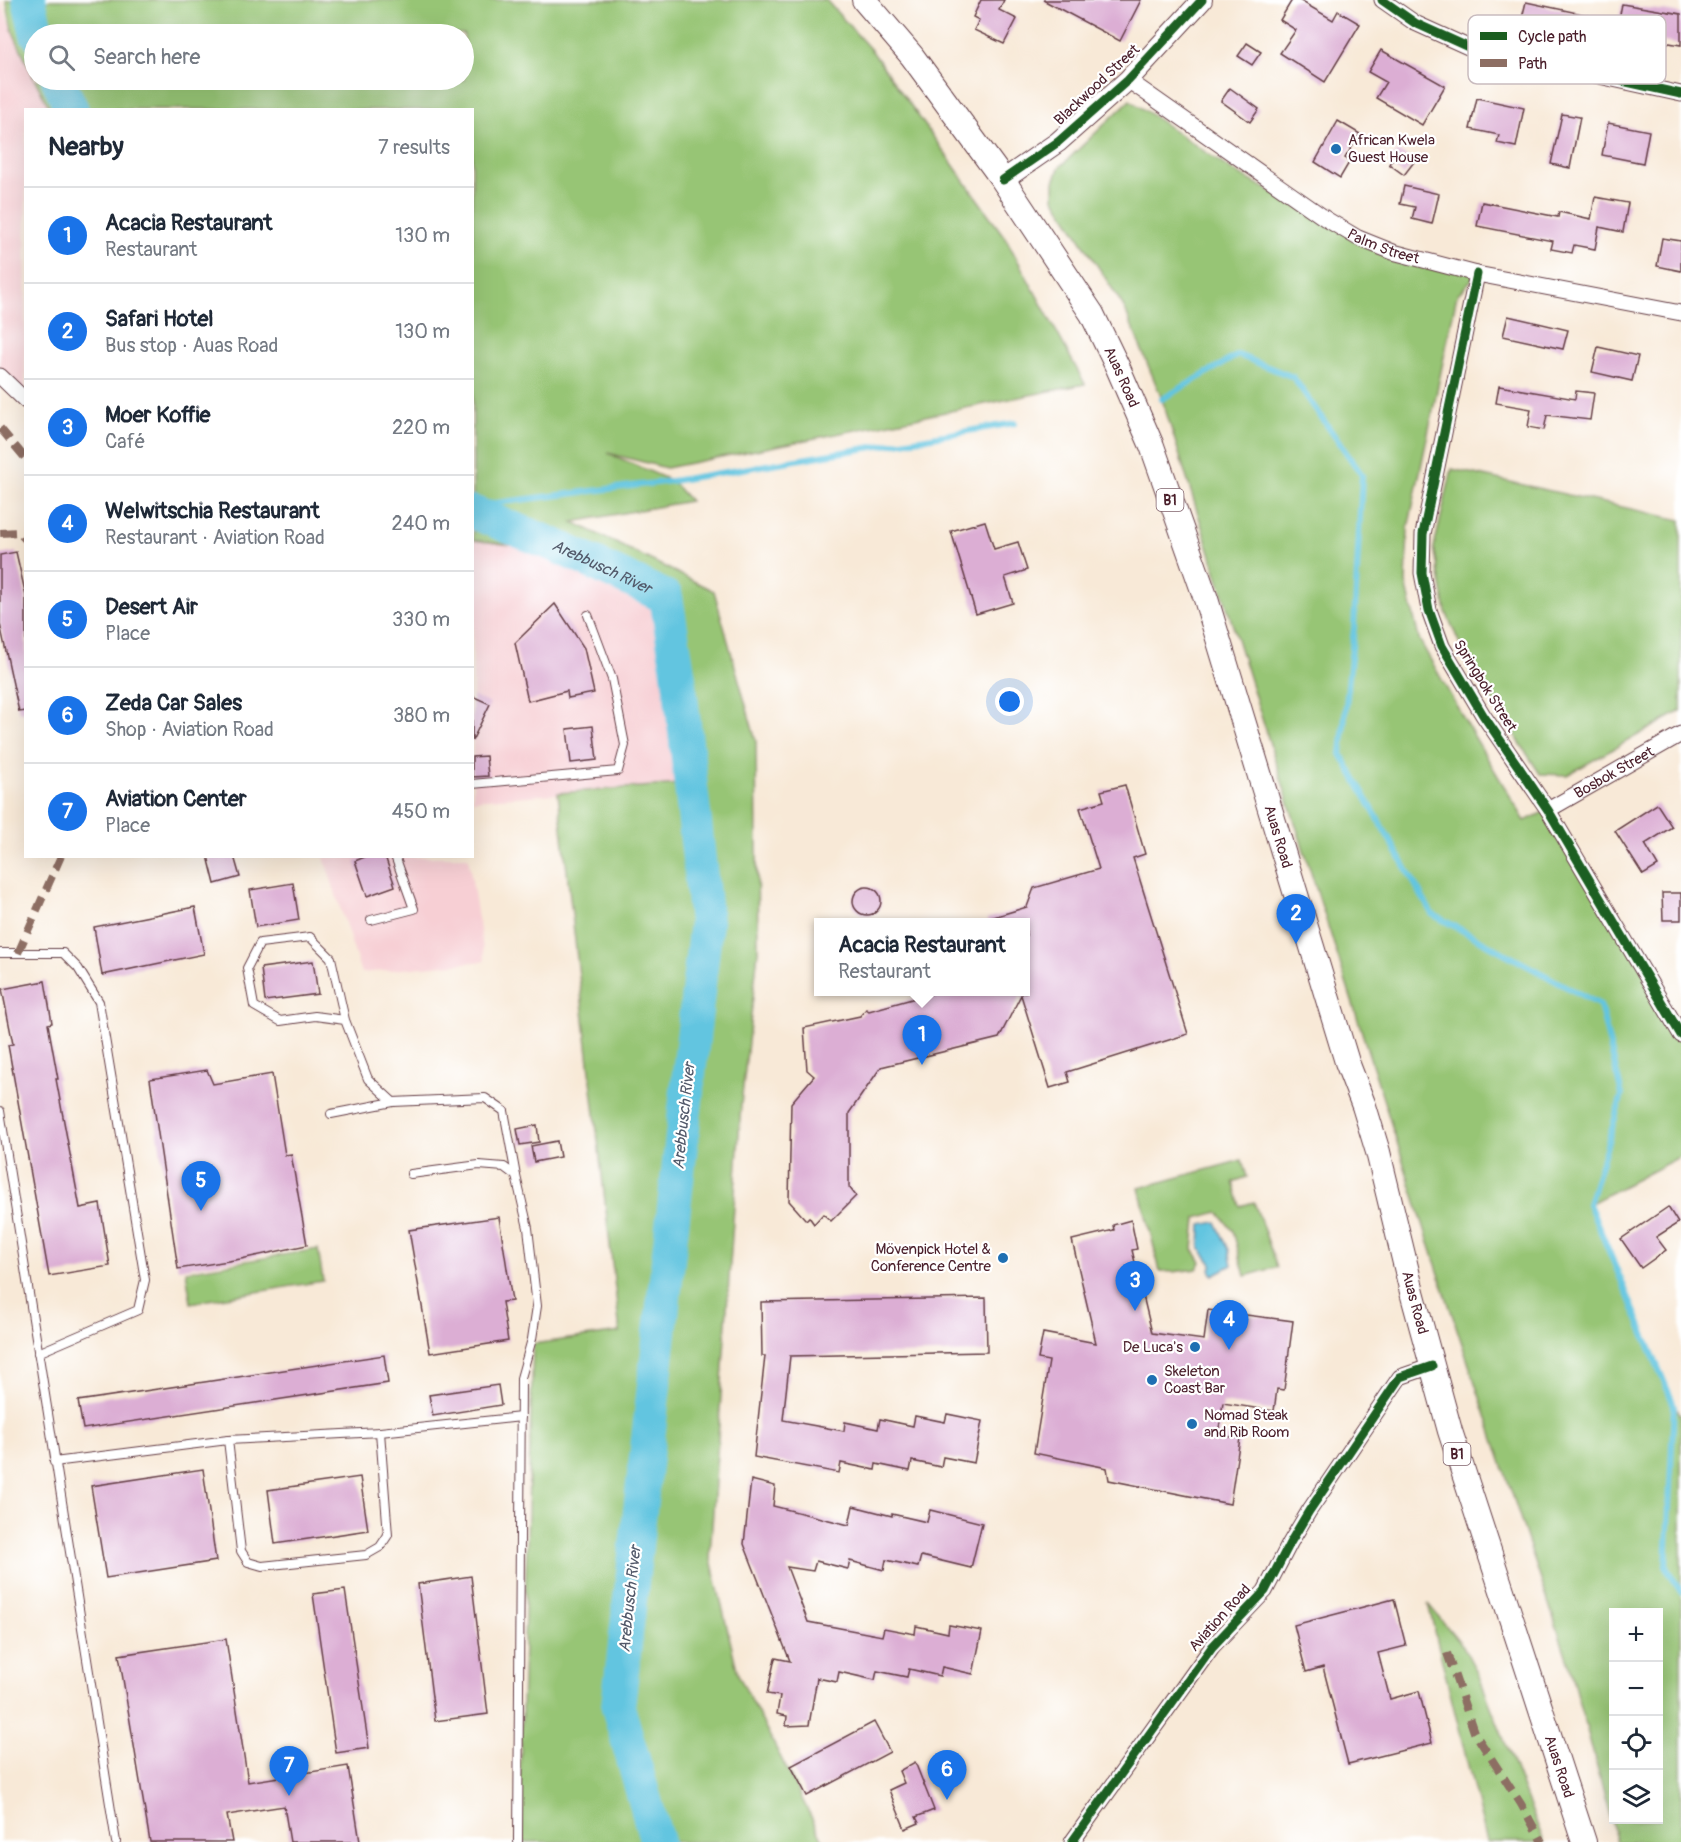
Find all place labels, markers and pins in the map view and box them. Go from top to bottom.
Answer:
place label: African Kwela Guest House [1348,131,1435,167]
marker: African Kwela Guest House [1329,142,1343,156]
pin: 2 [1276,894,1316,944]
pin: 1 [902,1016,942,1065]
pin: 5 [182,1162,220,1211]
place label: Mövenpick Hotel & Conference Centre [871,1240,992,1276]
marker: Mövenpick Hotel & Conference Centre [996,1251,1010,1265]
pin: 3 [1116,1262,1154,1311]
pin: 4 [1210,1300,1248,1350]
place label: De Luca's [1123,1338,1183,1357]
marker: De Luca's [1188,1340,1202,1354]
place label: Skeleton Coast Bar [1164,1362,1226,1398]
marker: Skeleton Coast Bar [1145,1373,1159,1387]
place label: Nomad Steak and Rib Room [1204,1406,1289,1442]
marker: Nomad Steak and Rib Room [1185,1417,1199,1431]
pin: 7 [270,1746,308,1796]
pin: 6 [928,1750,966,1800]

